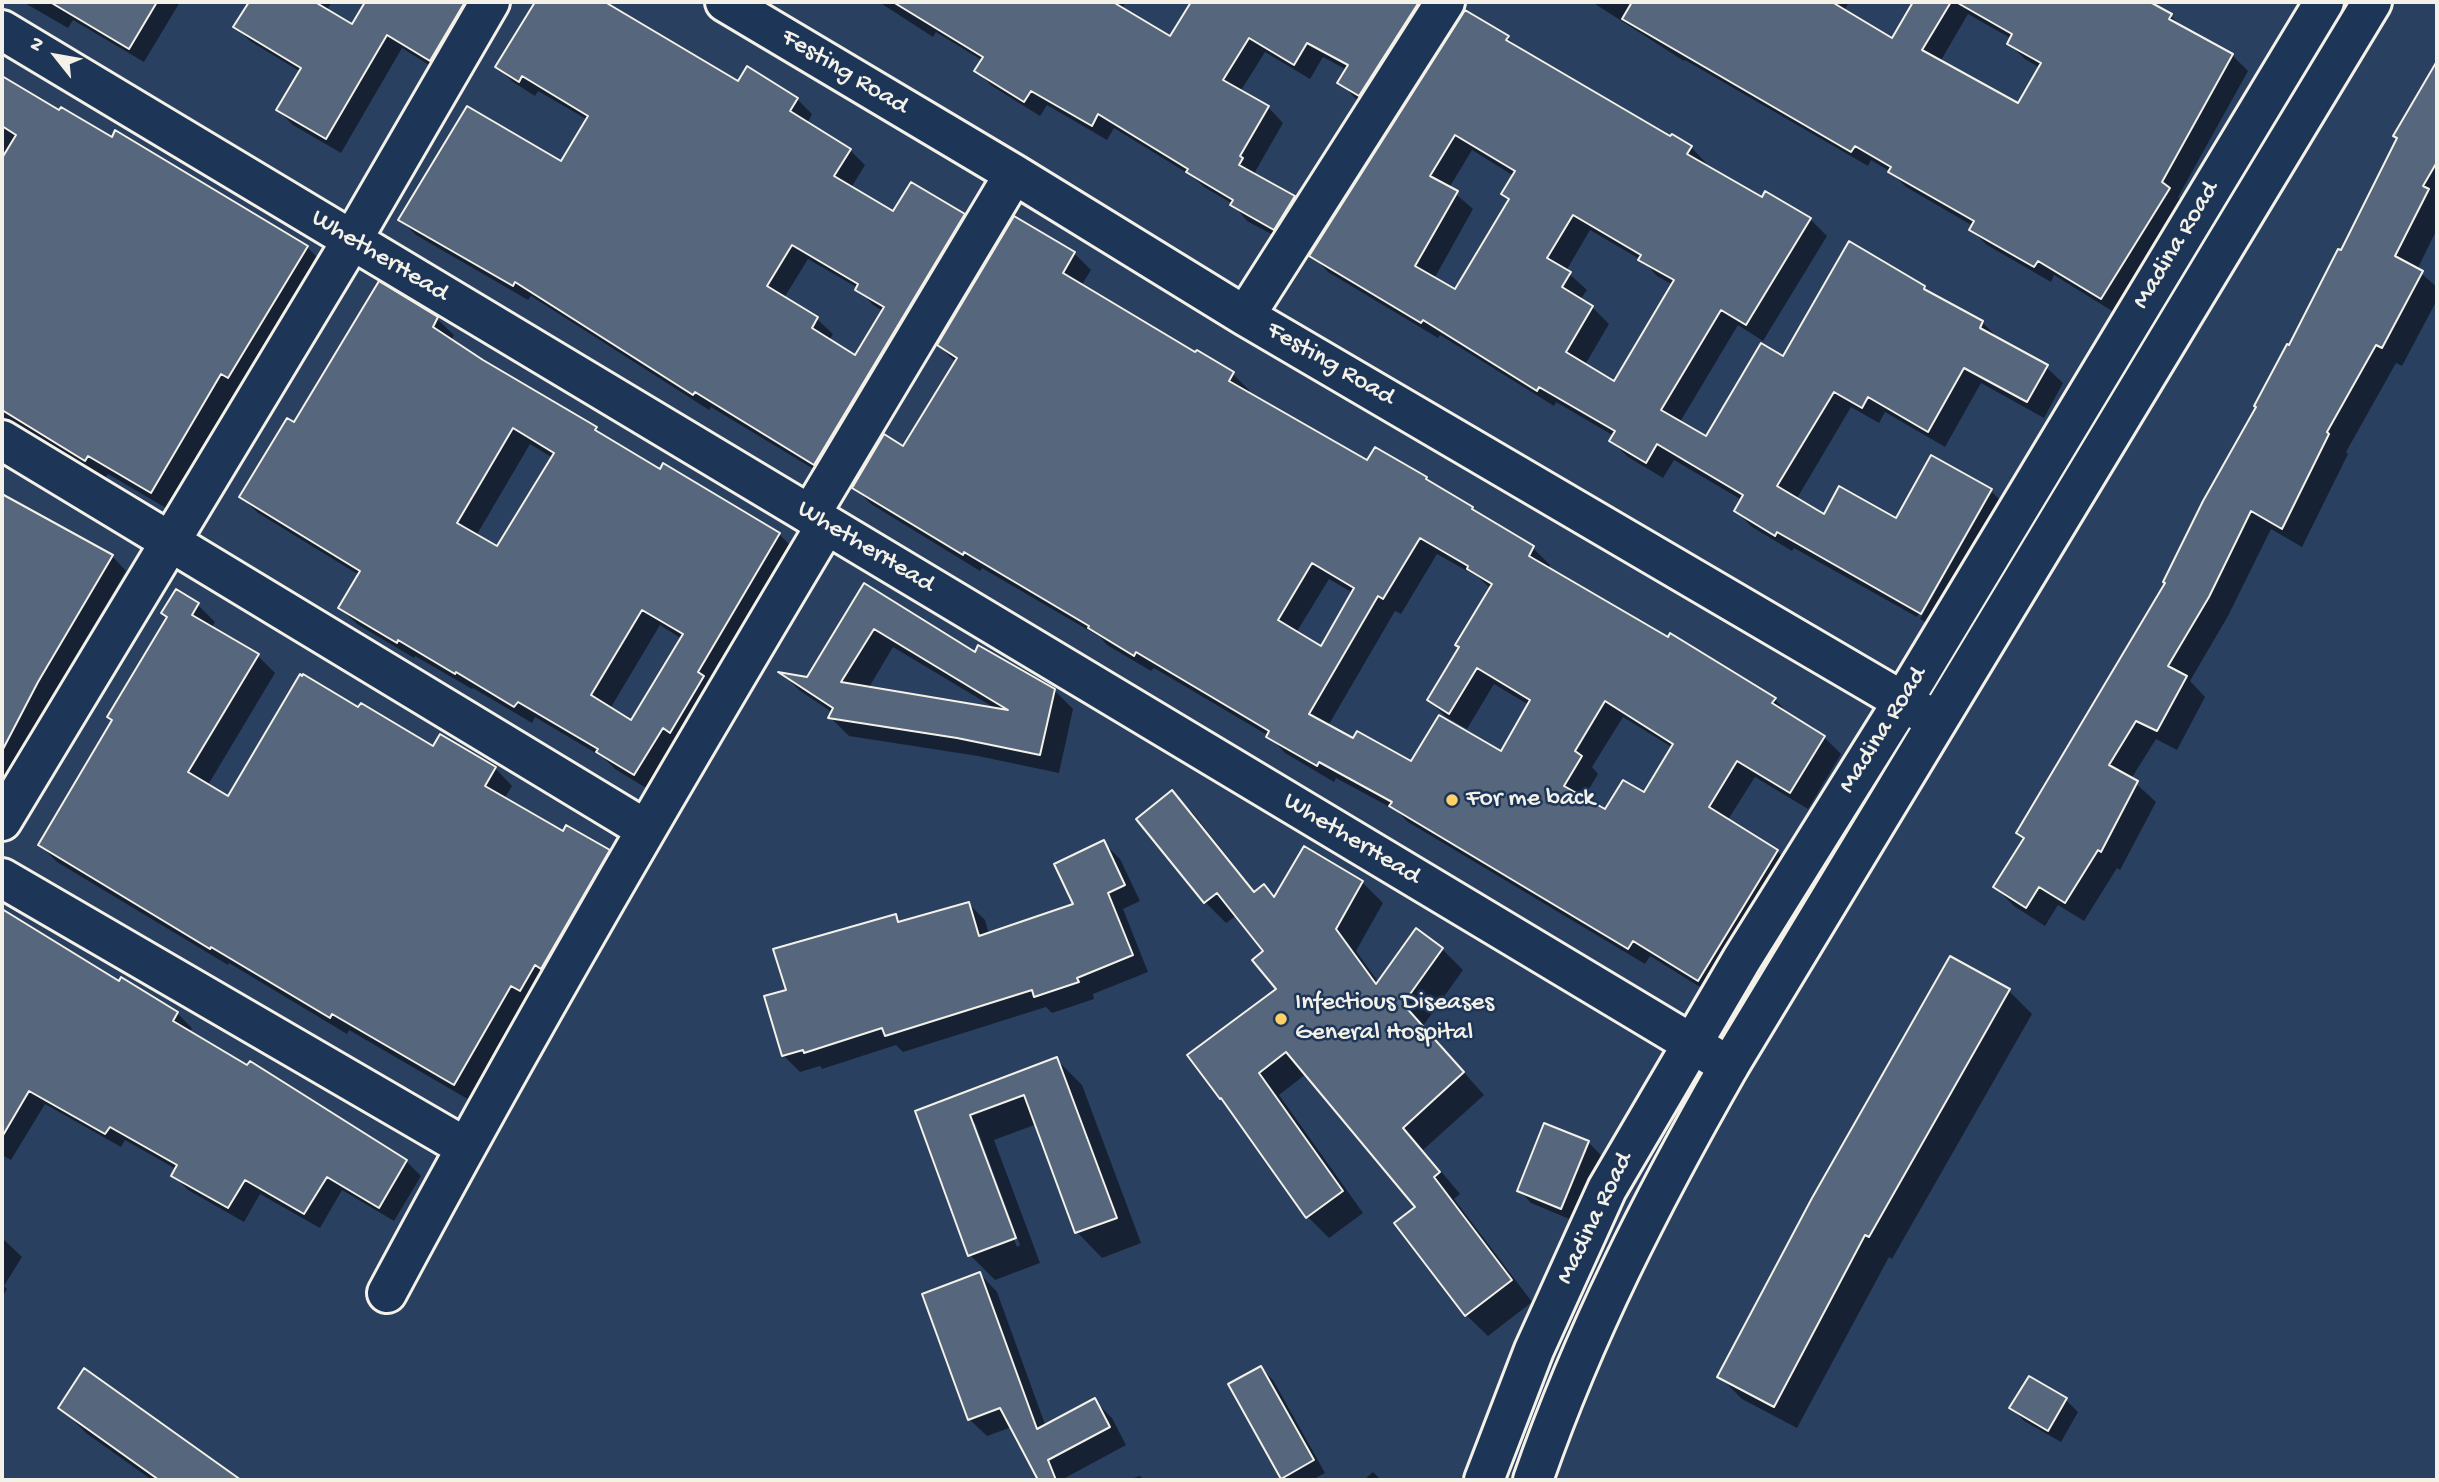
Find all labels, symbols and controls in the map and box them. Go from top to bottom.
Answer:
north arrow [21,21,91,91]
street label: Festing Road [775,23,913,123]
text: N [25,34,51,56]
street label: Madina Road [2127,177,2227,315]
street label: WhetherHead [305,204,453,310]
street label: Festing Road [1260,316,1400,414]
street label: WhetherHead [791,495,939,601]
street label: Madina Road [1833,662,1935,800]
place label: For me back [1466,784,1595,816]
street label: WhetherHead [1277,787,1425,893]
marker: For me back [1444,792,1460,808]
place label: Infectious Diseases General Hospital [1295,988,1494,1050]
marker: Infectious Diseases General Hospital [1273,1011,1289,1027]
street label: Madina Road [1551,1148,1641,1290]

